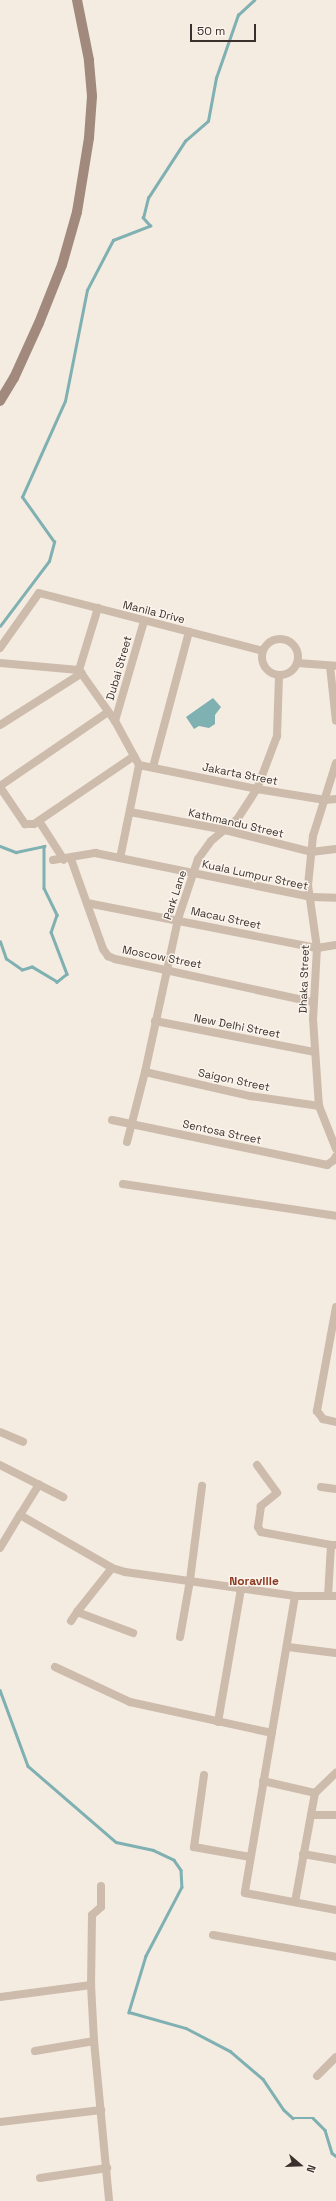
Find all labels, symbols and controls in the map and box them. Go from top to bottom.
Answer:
scale bar [192,16,258,42]
text: 50 m [197,23,225,39]
street label: Manila Drive [122,598,186,626]
street label: Dubai Street [103,634,135,702]
street label: Jakarta Street [201,760,279,788]
street label: Kathmandu Street [187,806,285,840]
street label: Kuala Lumpur Street [201,857,309,893]
street label: Park Lane [161,869,189,921]
street label: Macau Street [190,904,262,932]
street label: Moscow Street [121,943,203,971]
street label: Dhaka Street [296,944,312,1014]
street label: New Delhi Street [193,1011,281,1041]
street label: Saigon Street [197,1066,271,1094]
street label: Sentosa Street [181,1117,263,1147]
district label: Noraville [229,1575,279,1589]
north arrow [280,2145,320,2185]
text: N [304,2163,319,2175]

